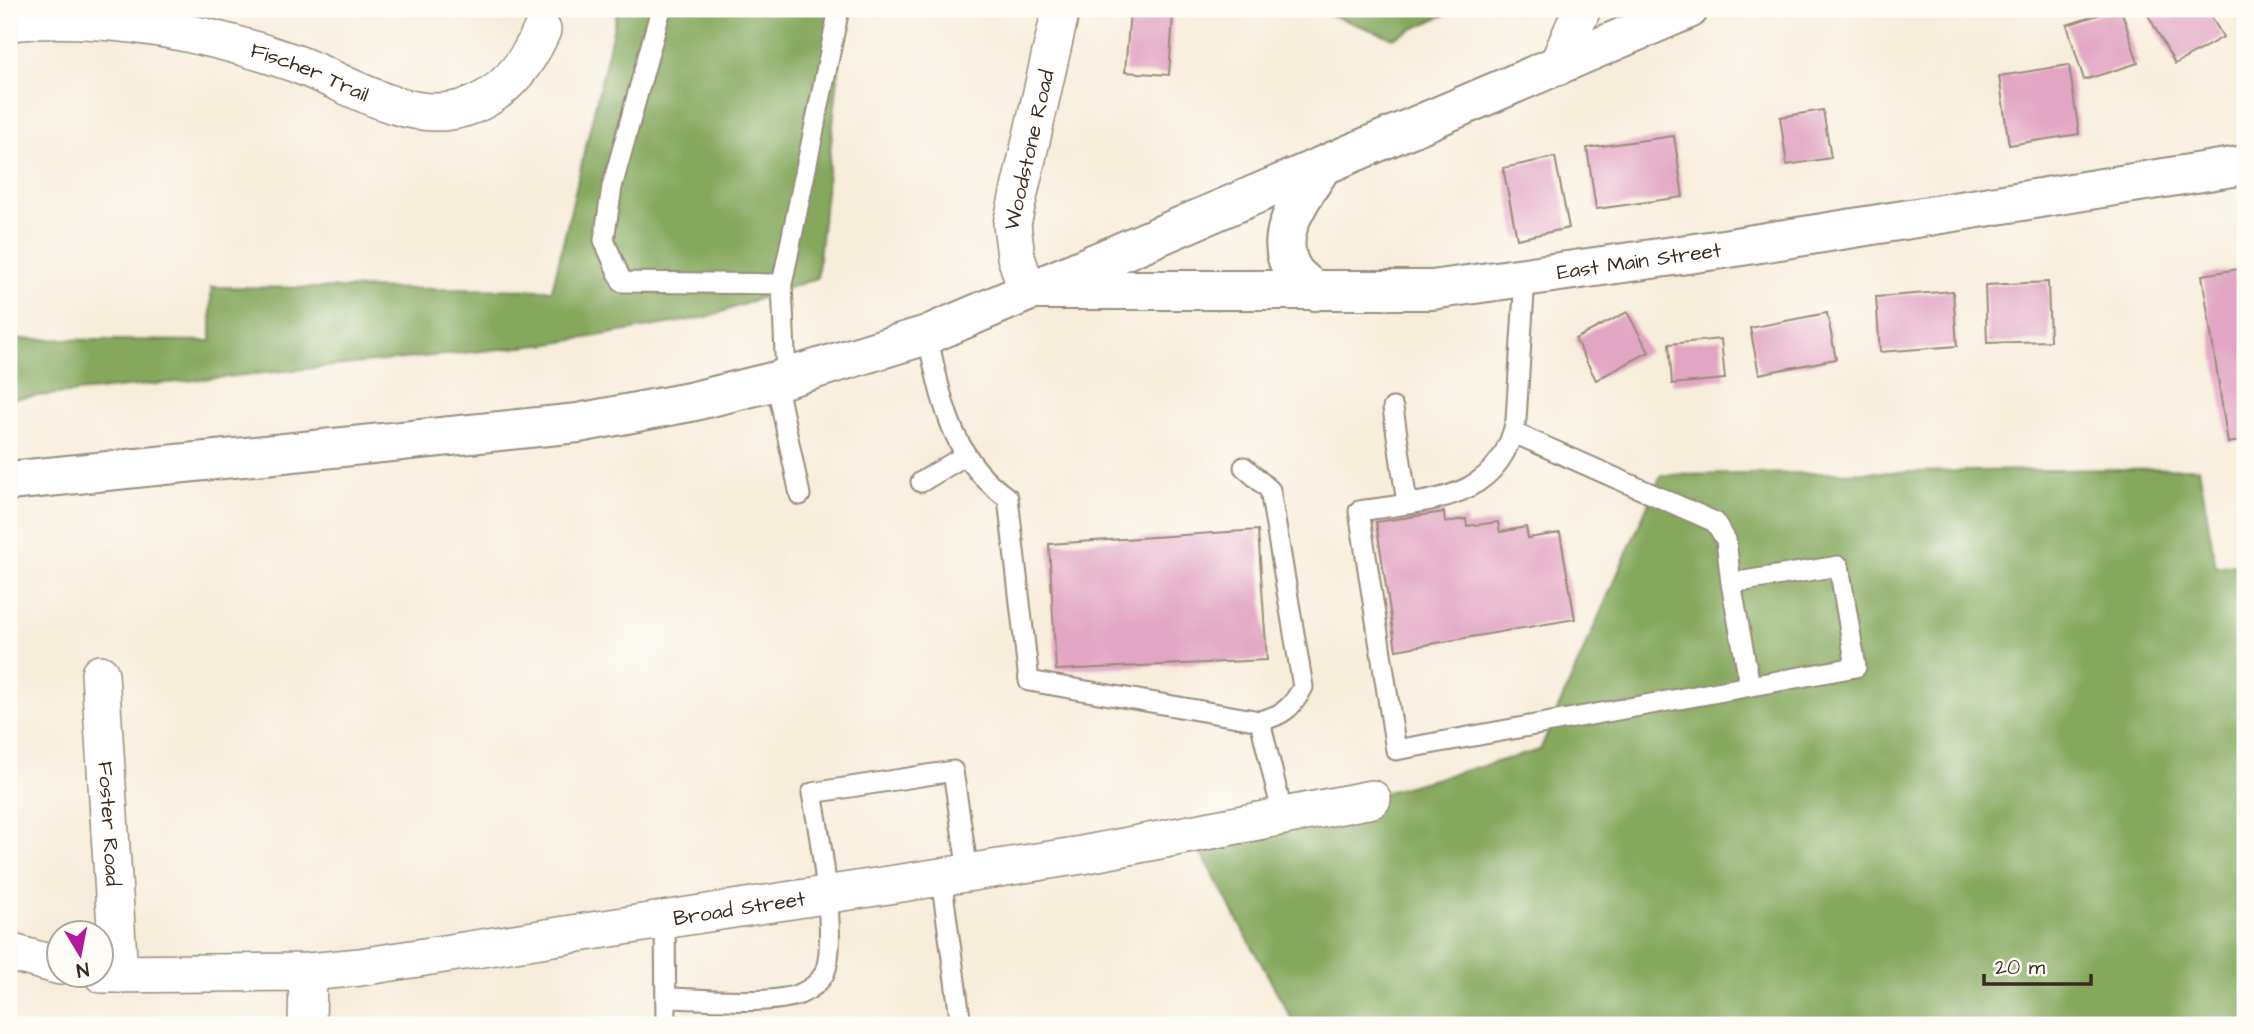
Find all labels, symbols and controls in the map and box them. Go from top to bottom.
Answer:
street label: Fischer Trail [247,35,373,109]
street label: Woodstone Road [997,67,1061,233]
street label: East Main Street [1555,235,1723,287]
street label: Foster Road [91,760,128,887]
street label: Broad Street [671,884,808,933]
north arrow [46,918,116,988]
scale bar [1984,943,2091,987]
text: 20 m [1995,953,2046,982]
text: N [74,955,91,984]

